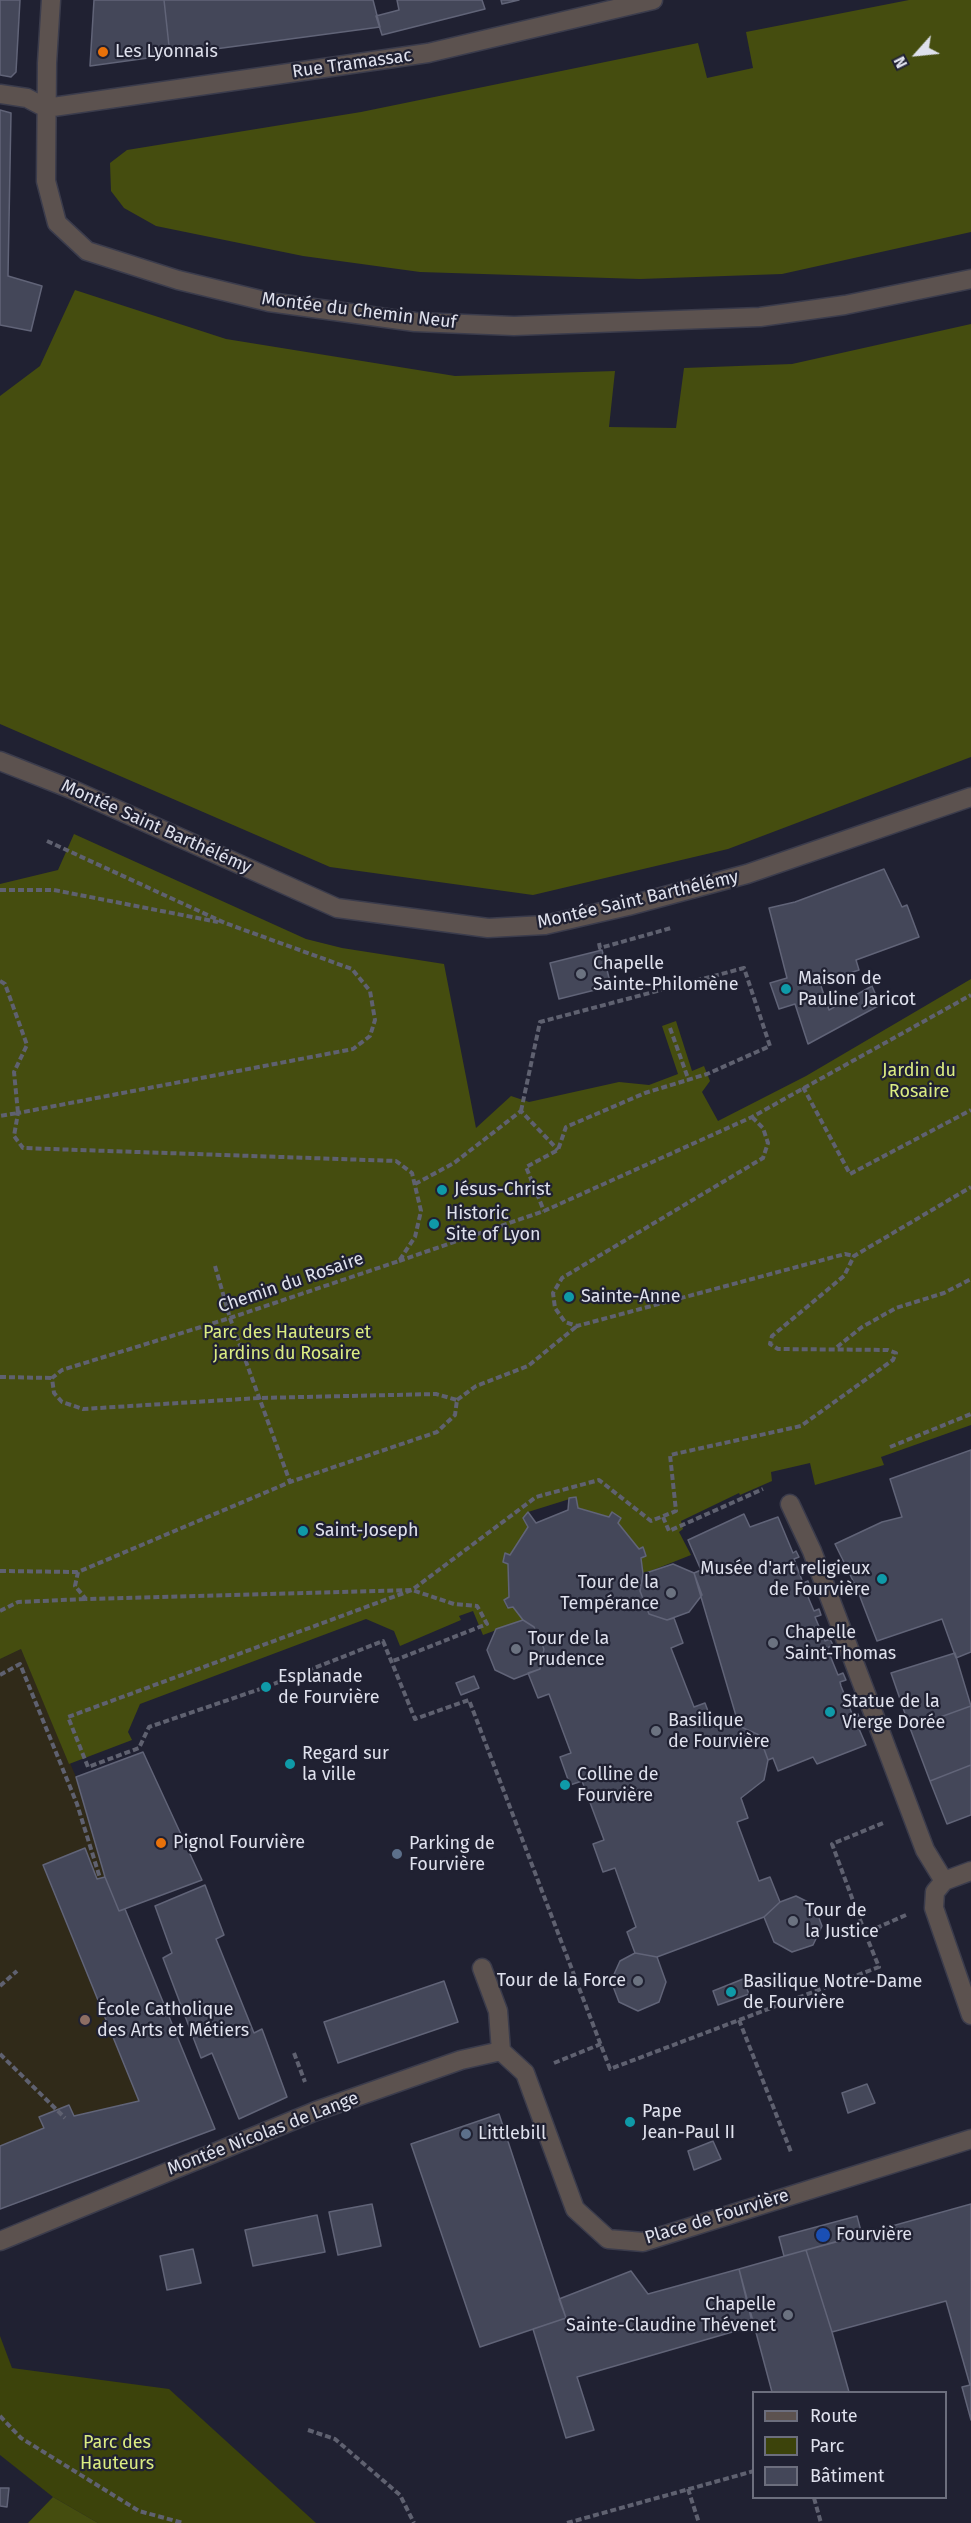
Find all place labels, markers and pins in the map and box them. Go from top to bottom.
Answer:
place label: Les Lyonnais [115,41,218,63]
marker: Les Lyonnais [96,45,110,59]
place label: Chapelle Sainte-Philomène [593,953,739,996]
marker: Chapelle Sainte-Philomène [574,967,588,981]
place label: Maison de Pauline Jaricot [798,968,916,1010]
marker: Maison de Pauline Jaricot [779,982,793,996]
place label: Jésus-Christ [454,1179,551,1201]
marker: Jésus-Christ [435,1183,449,1197]
place label: Historic Site of Lyon [446,1203,541,1246]
marker: Historic Site of Lyon [427,1217,441,1231]
place label: Sainte-Anne [581,1286,681,1308]
marker: Sainte-Anne [562,1290,576,1304]
place label: Saint-Joseph [315,1520,419,1542]
marker: Saint-Joseph [296,1524,310,1538]
place label: Musée d'art religieux de Fourvière [700,1558,870,1600]
place label: Tour de la Tempérance [560,1572,659,1614]
marker: Musée d'art religieux de Fourvière [875,1572,889,1586]
marker: Tour de la Tempérance [664,1586,678,1600]
place label: Chapelle Saint-Thomas [785,1622,896,1664]
place label: Tour de la Prudence [528,1628,609,1670]
marker: Chapelle Saint-Thomas [766,1636,780,1650]
marker: Tour de la Prudence [509,1642,523,1656]
place label: Esplanade de Fourvière [278,1666,379,1708]
marker: Esplanade de Fourvière [259,1680,273,1694]
place label: Statue de la Vierge Dorée [842,1691,945,1734]
marker: Statue de la Vierge Dorée [823,1705,837,1719]
place label: Basilique de Fourvière [668,1710,769,1752]
marker: Basilique de Fourvière [649,1724,663,1738]
place label: Regard sur la ville [302,1743,389,1786]
marker: Regard sur la ville [283,1757,297,1771]
place label: Colline de Fourvière [577,1764,659,1806]
marker: Colline de Fourvière [558,1778,572,1792]
place label: Pignol Fourvière [173,1832,305,1854]
place label: Parking de Fourvière [409,1833,495,1876]
marker: Pignol Fourvière [154,1836,168,1850]
marker: Parking de Fourvière [390,1847,404,1861]
place label: Tour de la Justice [805,1900,879,1942]
marker: Tour de la Justice [786,1914,800,1928]
place label: Tour de la Force [497,1970,626,1992]
place label: Basilique Notre-Dame de Fourvière [743,1971,922,2014]
marker: Tour de la Force [631,1974,645,1988]
marker: Basilique Notre-Dame de Fourvière [724,1985,738,1999]
place label: École Catholique des Arts et Métiers [97,1999,249,2042]
marker: École Catholique des Arts et Métiers [78,2013,92,2027]
place label: Pape Jean-Paul II [642,2101,735,2144]
marker: Pape Jean-Paul II [623,2115,637,2129]
place label: Littlebill [478,2123,546,2145]
marker: Littlebill [459,2127,473,2141]
place label: Fourvière [836,2224,912,2246]
marker: Fourvière [814,2226,832,2244]
place label: Chapelle Sainte-Claudine Thévenet [566,2294,776,2336]
marker: Chapelle Sainte-Claudine Thévenet [781,2308,795,2322]

